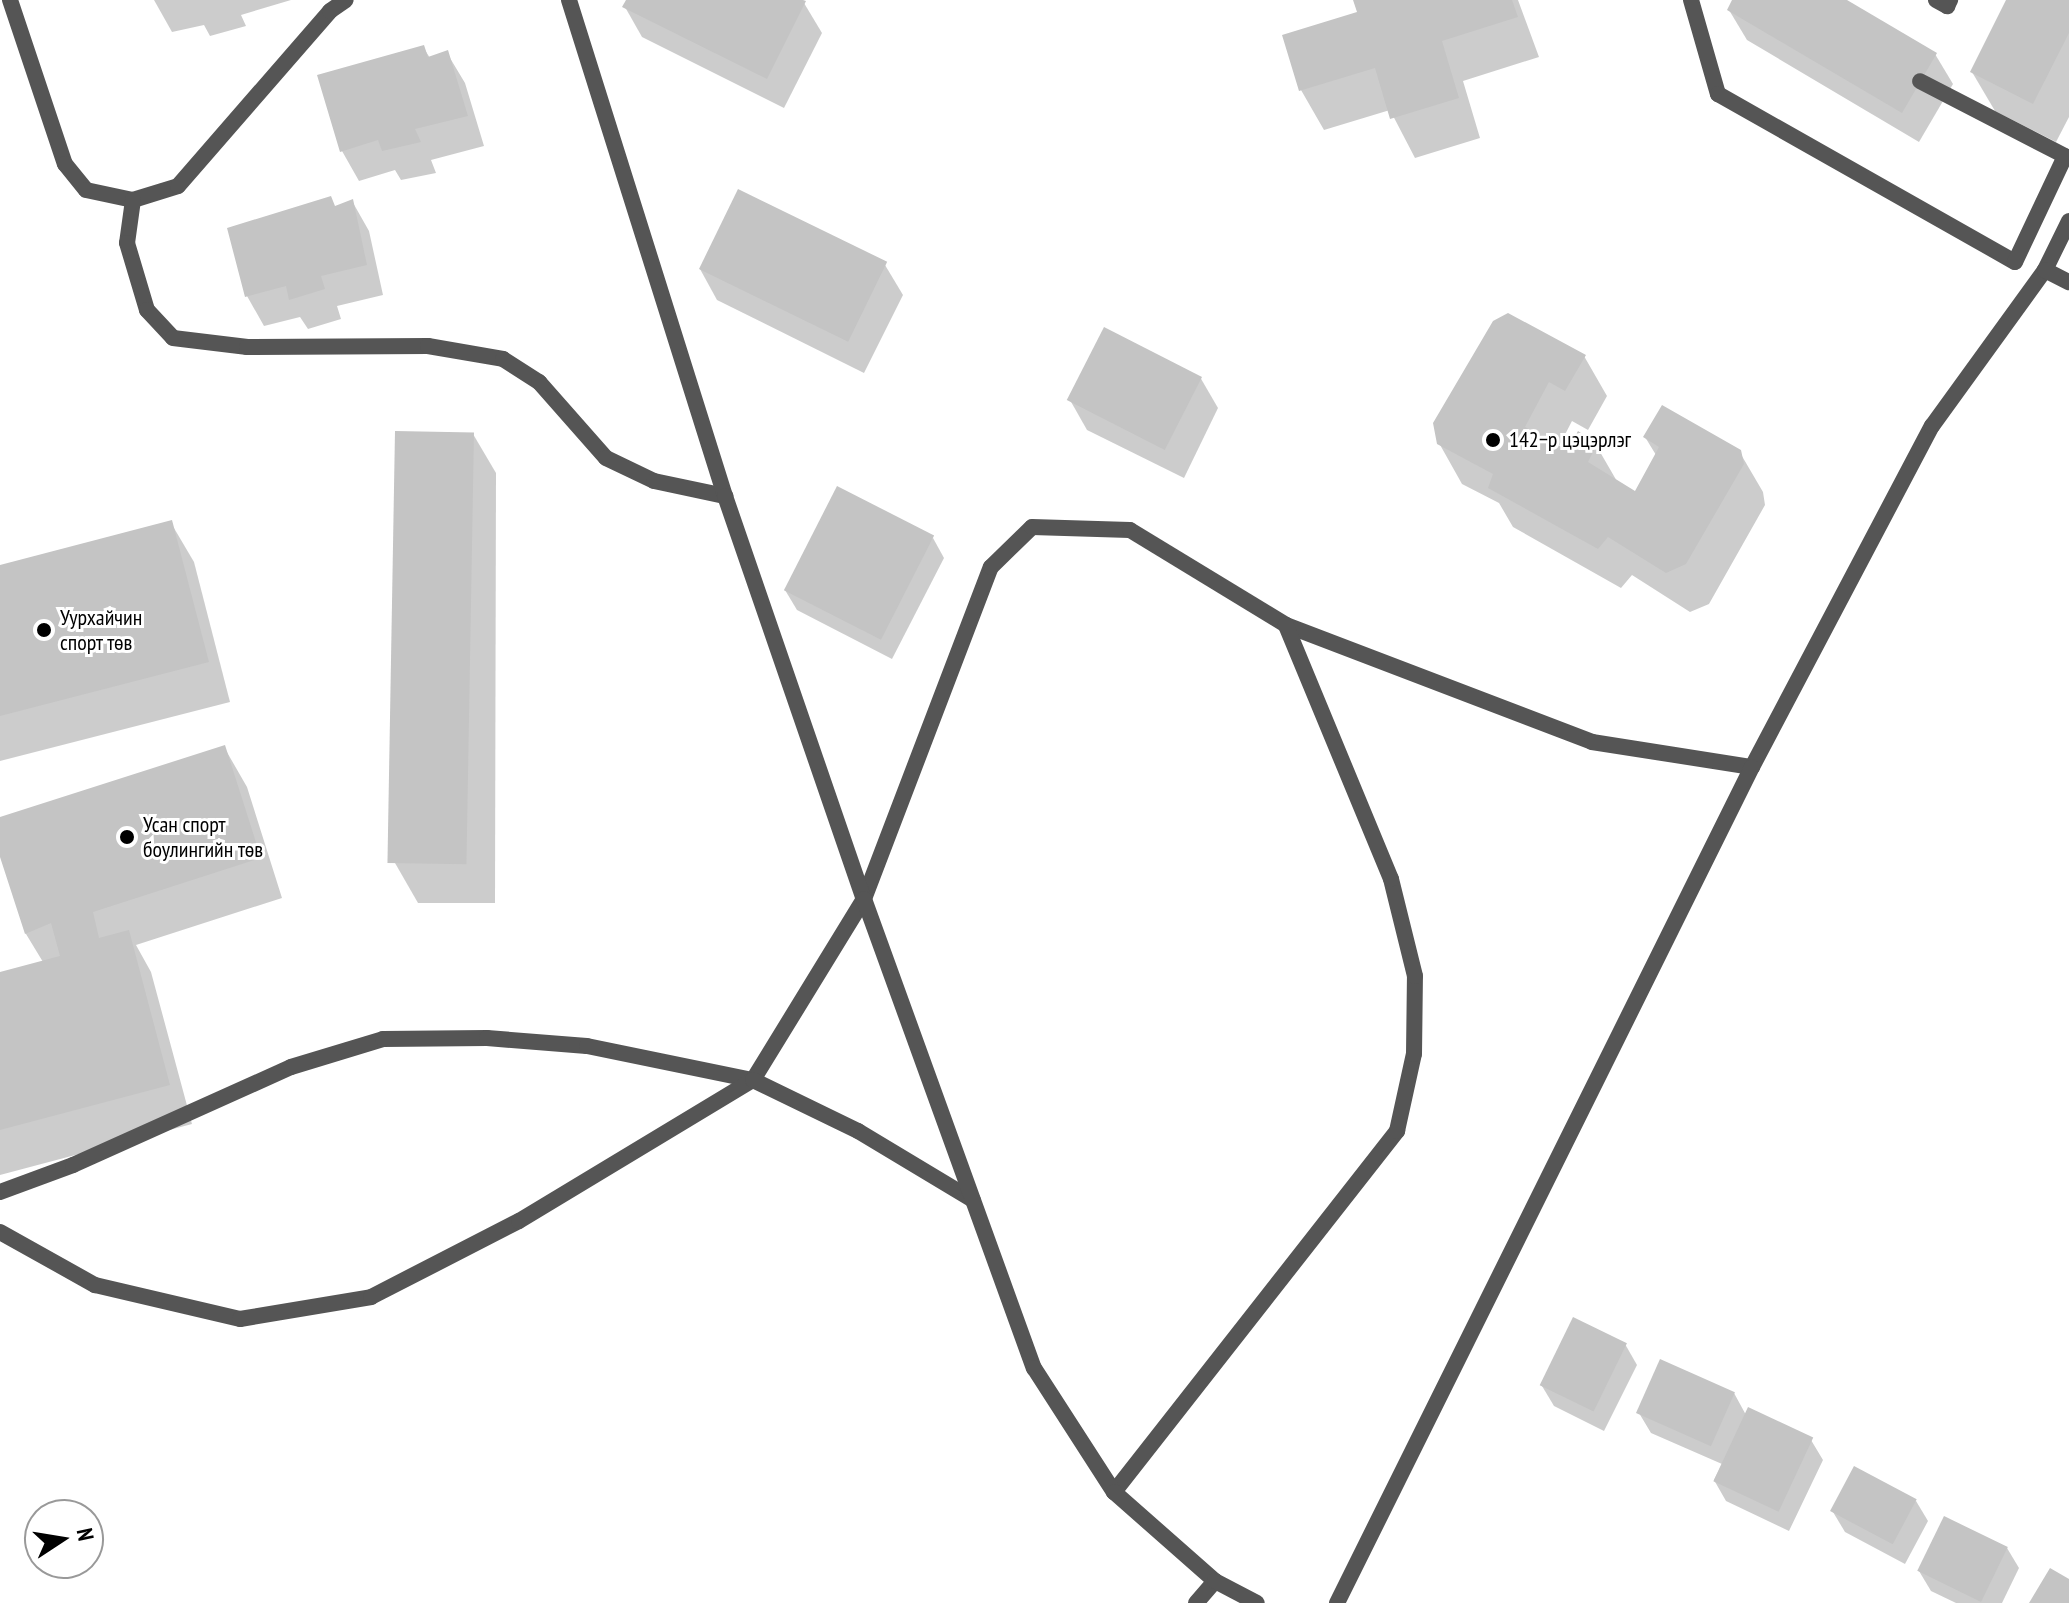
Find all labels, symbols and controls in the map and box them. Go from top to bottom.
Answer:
place label: 142−р цэцэрлэг [1509,427,1631,453]
marker: 142−р цэцэрлэг [1484,431,1502,449]
place label: Уурхайчин спорт төв [60,604,142,656]
marker: Уурхайчин спорт төв [35,621,53,639]
place label: Усан спорт боулингийн төв [143,811,263,862]
marker: Усан спорт боулингийн төв [118,828,136,846]
north arrow [24,1499,104,1579]
text: N [71,1526,100,1543]

